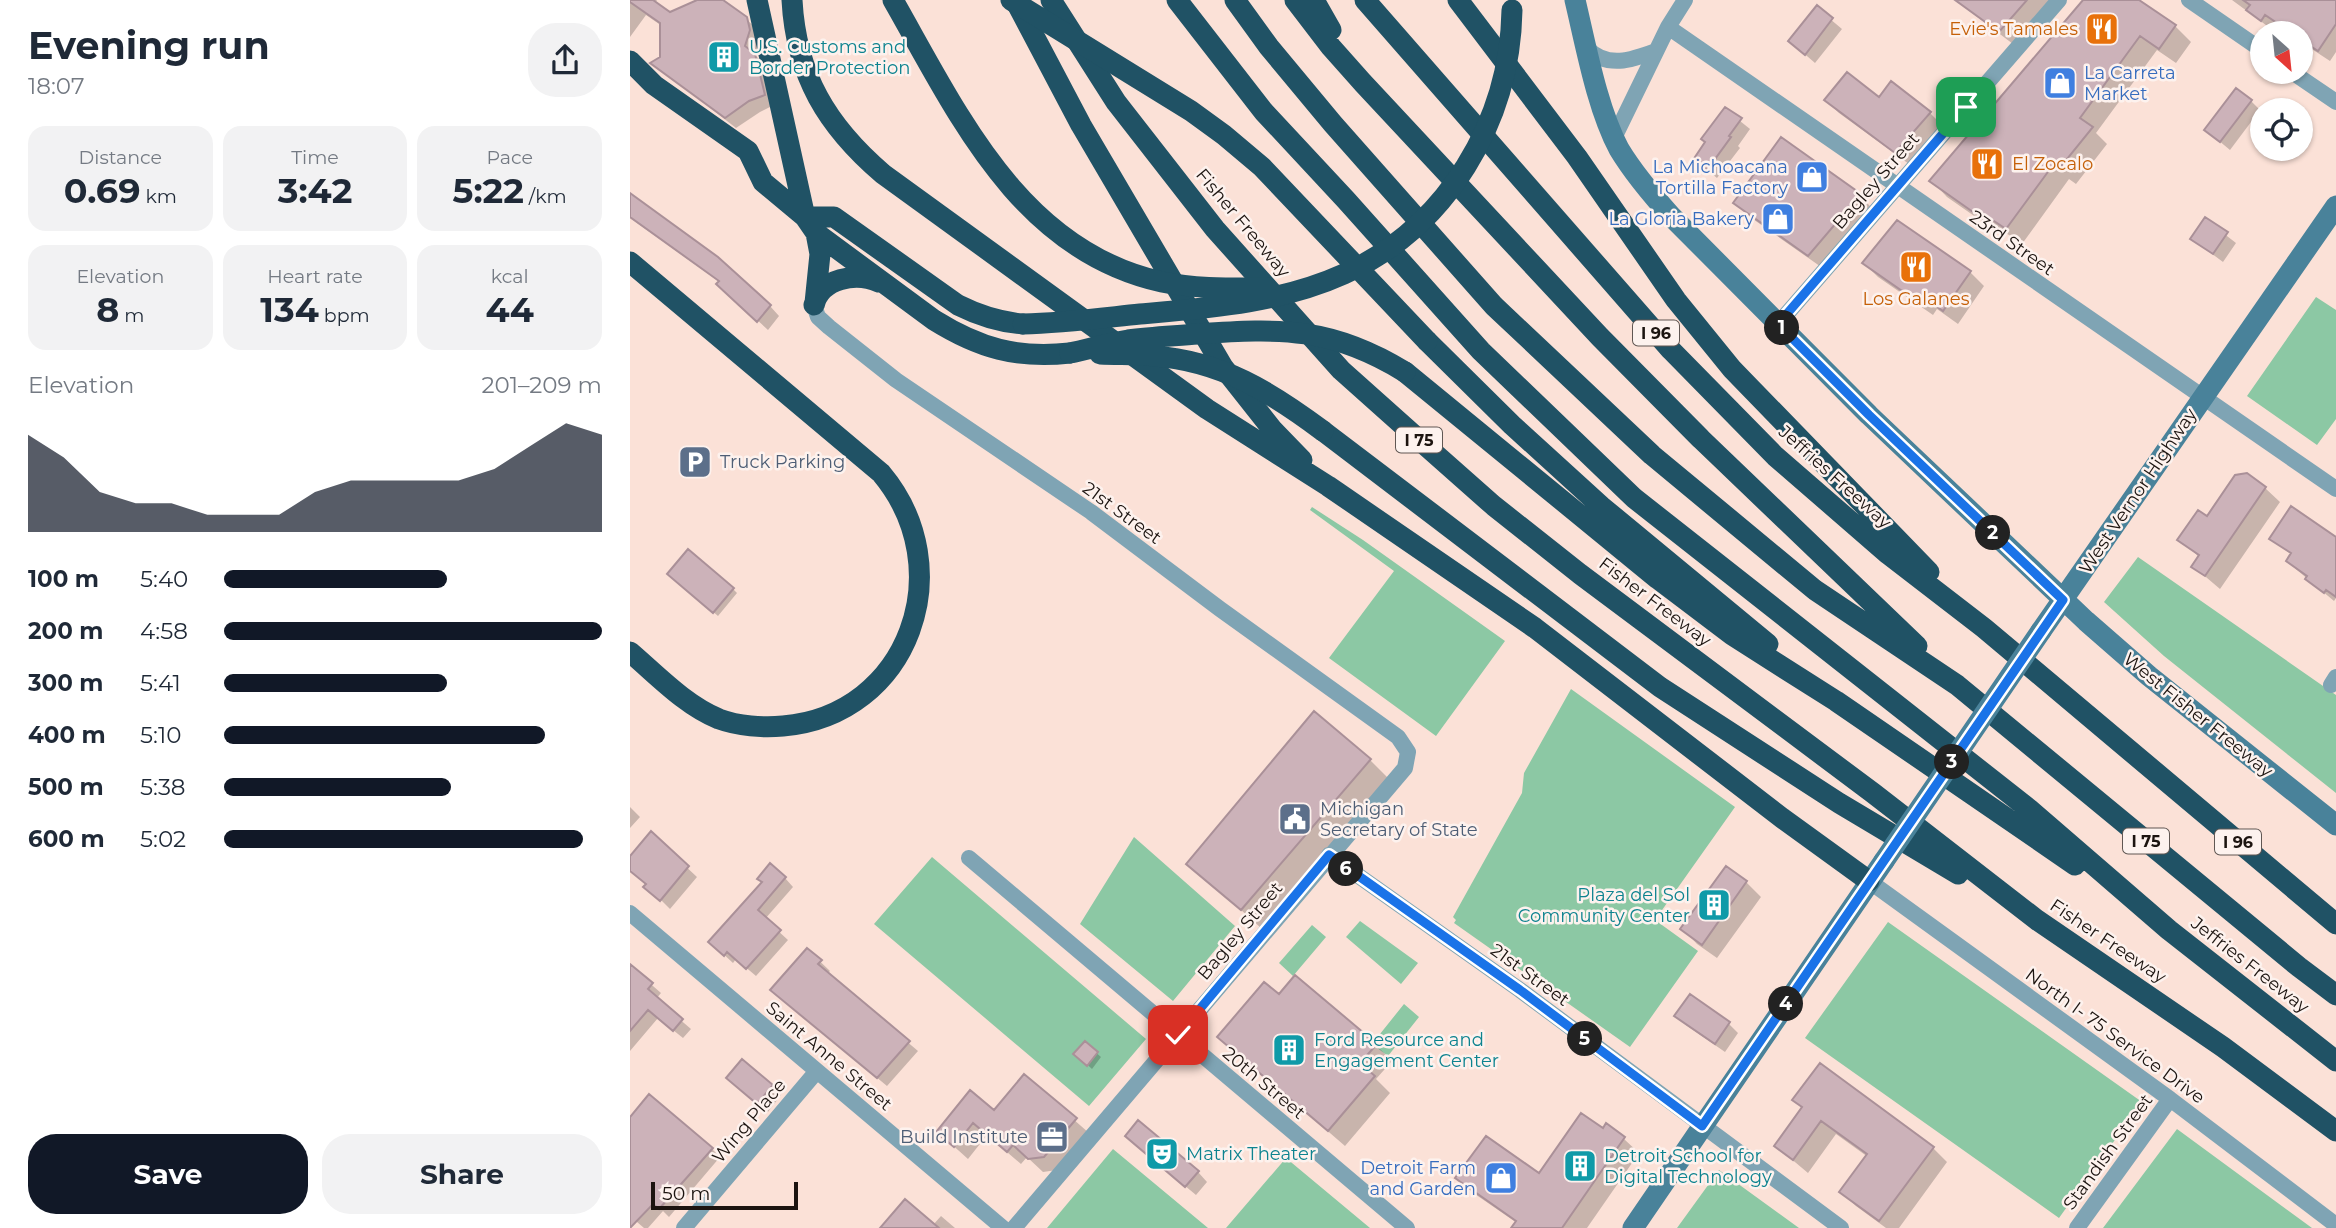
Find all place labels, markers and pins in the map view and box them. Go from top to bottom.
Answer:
restaurant icon: Evie's Tamales [2083,10,2121,48]
place label: Evie's Tamales [1949,18,2078,40]
place label: U.S. Customs and Border Protection [749,36,910,79]
building icon: U.S. Customs and Border Protection [705,38,743,76]
place label: La Carreta Market [2084,62,2176,105]
shop icon: La Carreta Market [2041,64,2079,102]
pin [1936,77,1996,137]
restaurant icon: El Zocalo [1968,145,2006,183]
place label: El Zocalo [2012,153,2093,175]
place label: La Michoacana Tortilla Factory [1652,156,1788,199]
shop icon: La Michoacana Tortilla Factory [1793,158,1831,196]
shop icon: La Gloria Bakery [1759,200,1797,238]
place label: La Gloria Bakery [1608,208,1754,230]
restaurant icon: Los Galanes [1897,248,1935,286]
place label: Los Galanes [1862,288,1970,310]
pin: 1 [1764,310,1800,346]
parking icon: Truck Parking [676,443,714,481]
place label: Truck Parking [720,451,845,473]
pin: 2 [1976,516,2010,550]
pin: 3 [1934,744,1970,780]
place label: Michigan Secretary of State [1320,798,1478,841]
public building icon: Michigan Secretary of State [1276,800,1314,838]
pin: 6 [1328,852,1364,886]
place label: Plaza del Sol Community Center [1518,884,1690,927]
building icon: Plaza del Sol Community Center [1695,886,1733,924]
pin: 4 [1768,986,1804,1021]
pin [1148,1005,1208,1065]
pin: 5 [1567,1021,1602,1056]
place label: Ford Resource and Engagement Center [1314,1029,1499,1072]
building icon: Ford Resource and Engagement Center [1270,1031,1308,1069]
office icon: Build Institute [1033,1118,1071,1156]
place label: Build Institute [900,1126,1028,1148]
theatre icon: Matrix Theater [1143,1135,1181,1173]
place label: Matrix Theater [1186,1143,1316,1165]
place label: Detroit School for Digital Technology [1604,1145,1772,1188]
building icon: Detroit School for Digital Technology [1561,1147,1599,1185]
place label: Detroit Farm and Garden [1360,1157,1476,1200]
shop icon: Detroit Farm and Garden [1482,1159,1520,1197]

